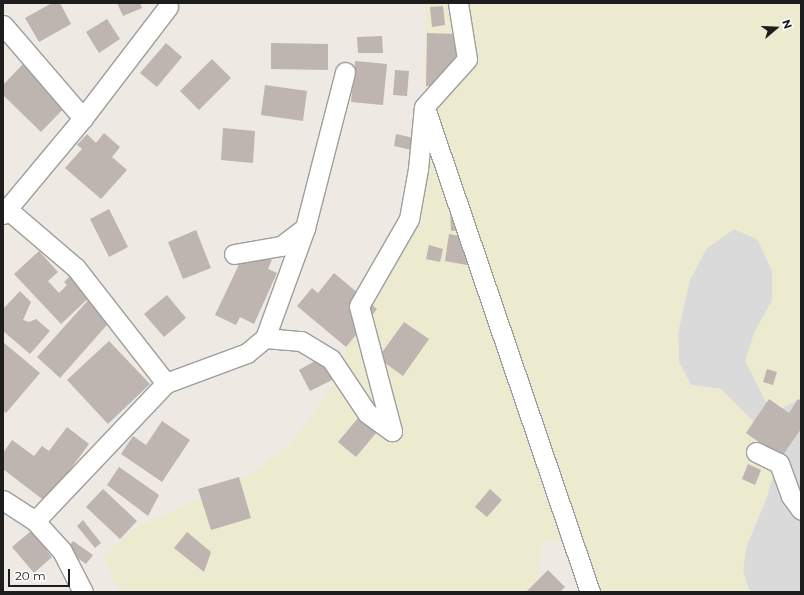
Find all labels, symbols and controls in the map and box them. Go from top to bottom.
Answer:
north arrow [756,8,796,48]
text: N [779,18,795,31]
scale bar [10,561,72,587]
text: 20 m [15,568,46,583]

